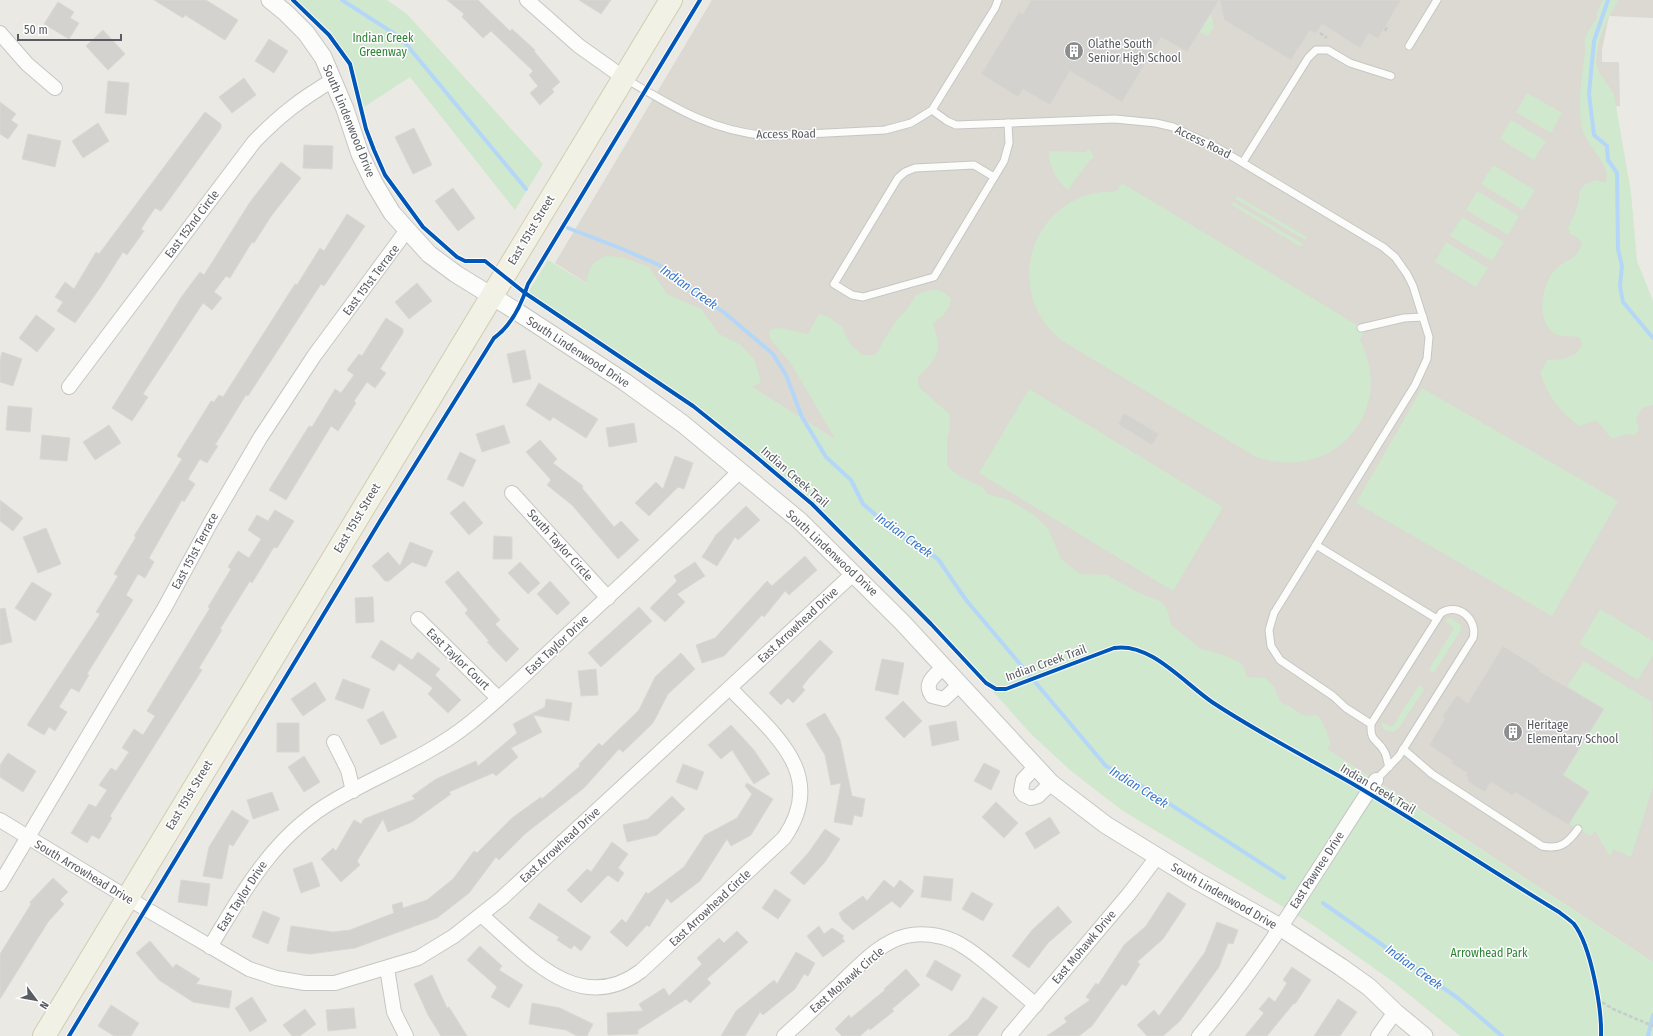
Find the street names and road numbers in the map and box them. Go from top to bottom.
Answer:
street label: South Lindenwood Drive [320,63,378,179]
street label: Access Road [1173,123,1233,161]
street label: Access Road [756,126,816,142]
street label: East 152nd Circle [162,187,222,261]
street label: East 151st Street [505,193,557,267]
street label: East 151st Terrace [340,242,402,318]
street label: South Lindenwood Drive [524,313,632,391]
street label: Indian Creek Trail [758,444,832,510]
street label: East 151st Street [331,481,383,555]
street label: South Taylor Circle [524,506,596,584]
street label: South Lindenwood Drive [783,507,881,599]
street label: East 151st Terrace [169,510,221,592]
street label: East Arrowhead Drive [755,584,841,666]
street label: East Taylor Drive [523,612,591,678]
street label: East Taylor Court [424,625,492,693]
street label: Indian Creek Trail [1004,642,1088,684]
street label: East 151st Street [163,758,215,832]
street label: Indian Creek Trail [1338,761,1418,817]
street label: East Arrowhead Drive [517,804,603,886]
street label: East Pawnee Drive [1287,829,1347,911]
street label: South Arrowhead Drive [32,837,136,907]
street label: East Taylor Drive [214,858,270,934]
street label: South Lindenwood Drive [1168,860,1280,932]
street label: East Arrowhead Circle [666,867,754,949]
street label: East Mohawk Drive [1049,907,1119,987]
street label: East Mohawk Circle [807,944,887,1016]

